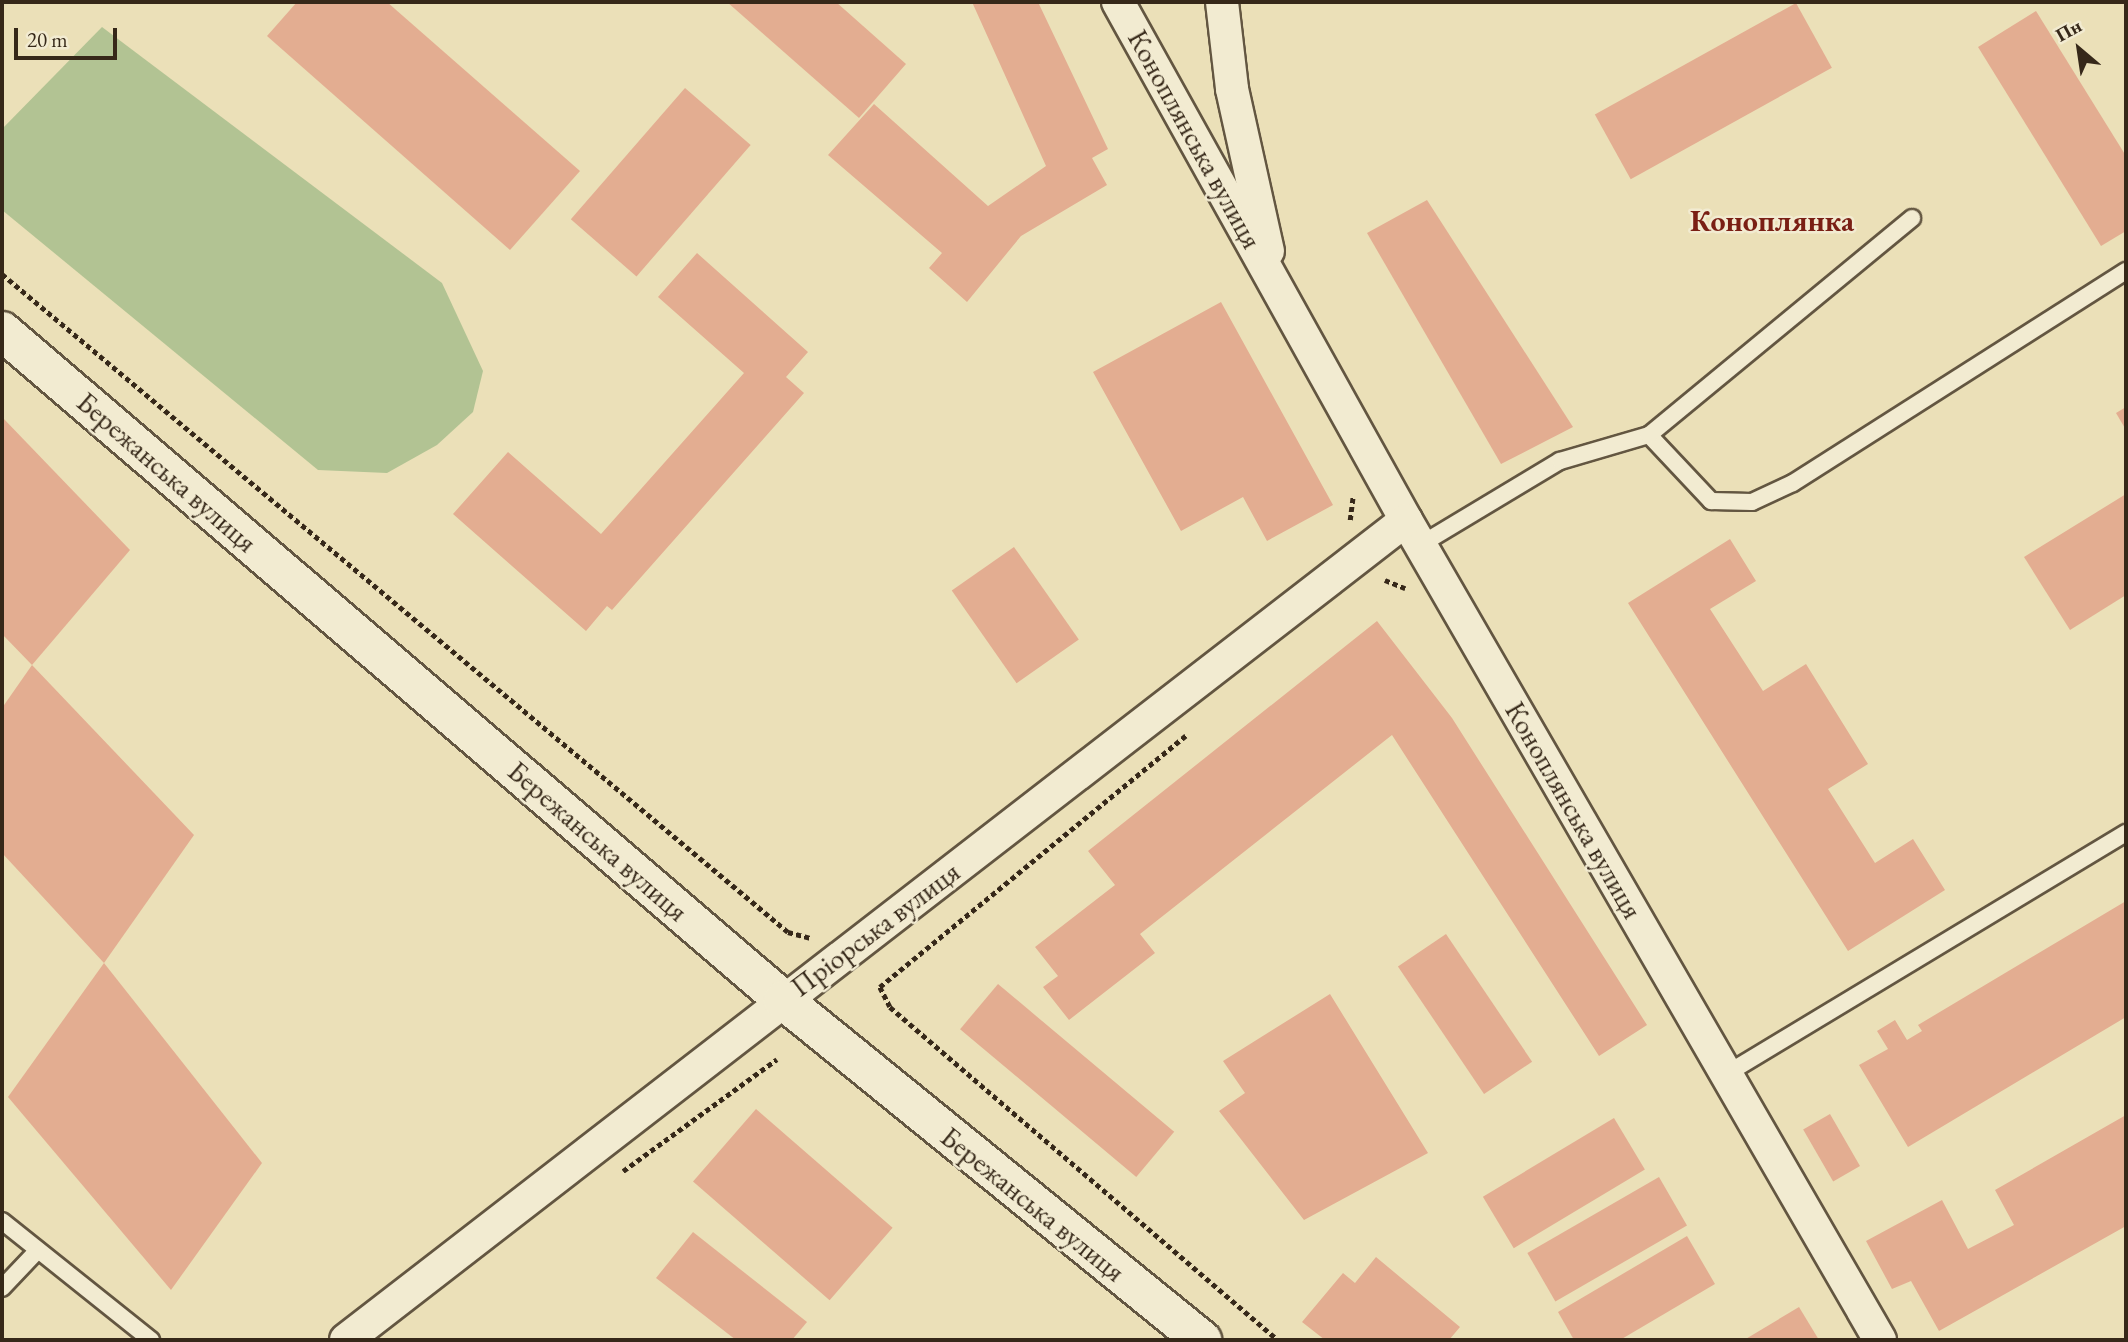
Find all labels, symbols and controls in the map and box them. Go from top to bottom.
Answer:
text: Пн [2051,13,2086,47]
scale bar [18,14,121,58]
north arrow [2044,14,2114,84]
street label: Коноплянська вулиця [1121,24,1269,254]
text: 20 m [27,26,68,53]
district label: Коноплянка [1690,203,1854,239]
street label: Бережанська вулиця [70,385,264,559]
street label: Коноплянська вулиця [1498,696,1650,924]
street label: Бережанська вулиця [501,754,695,928]
street label: Пріорська вулиця [784,855,966,1003]
street label: Бережанська вулиця [934,1119,1132,1289]

